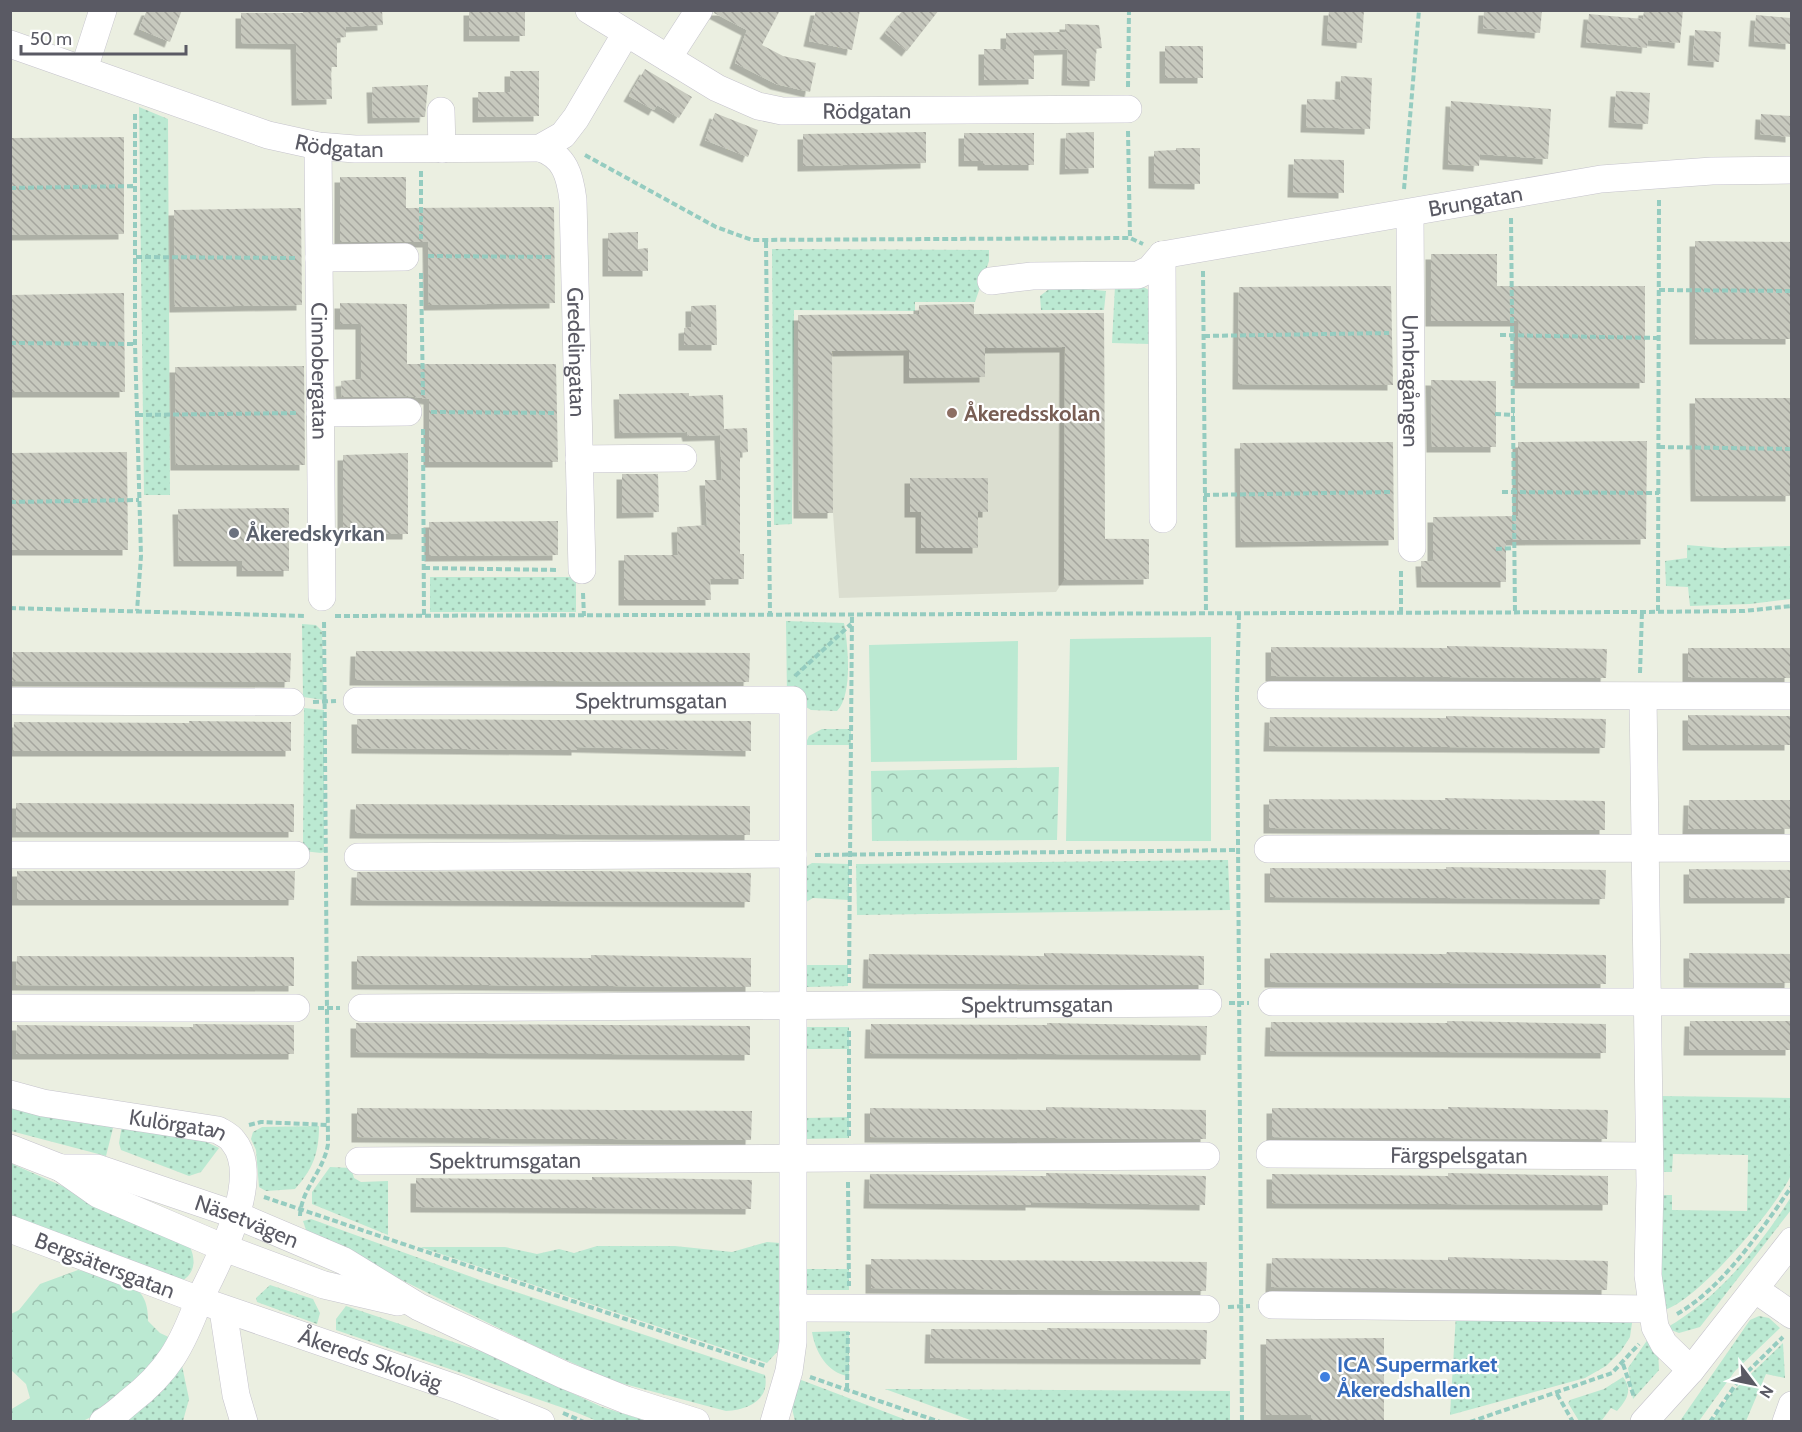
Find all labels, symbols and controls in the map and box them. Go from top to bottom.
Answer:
scale bar [21,18,186,56]
text: 50 m [30,28,72,50]
street label: Rödgatan [822,97,911,125]
street label: Rödgatan [292,128,384,163]
street label: Brungatan [1426,180,1525,223]
street label: Gredelingatan [561,287,591,417]
street label: Cinnobergatan [305,302,334,440]
street label: Umbragången [1397,314,1424,448]
place label: Åkeredsskolan [964,400,1101,427]
marker: Åkeredsskolan [945,406,959,420]
place label: Åkeredskyrkan [246,520,385,547]
marker: Åkeredskyrkan [227,526,241,540]
street label: Spektrumsgatan [575,687,727,715]
street label: Spektrumsgatan [961,991,1113,1018]
street label: Kulörgatan [127,1103,232,1147]
street label: Färgspelsgatan [1390,1142,1528,1169]
street label: Spektrumsgatan [429,1147,581,1175]
street label: Näsetvägen [191,1189,303,1254]
street label: Bergsätersgatan [31,1226,179,1305]
street label: Åkereds Skolväg [295,1322,447,1397]
place label: ICA Supermarket Åkeredshallen [1337,1351,1498,1403]
north arrow [1724,1354,1784,1414]
marker: ICA Supermarket Åkeredshallen [1318,1370,1332,1384]
text: N [1755,1382,1777,1402]

